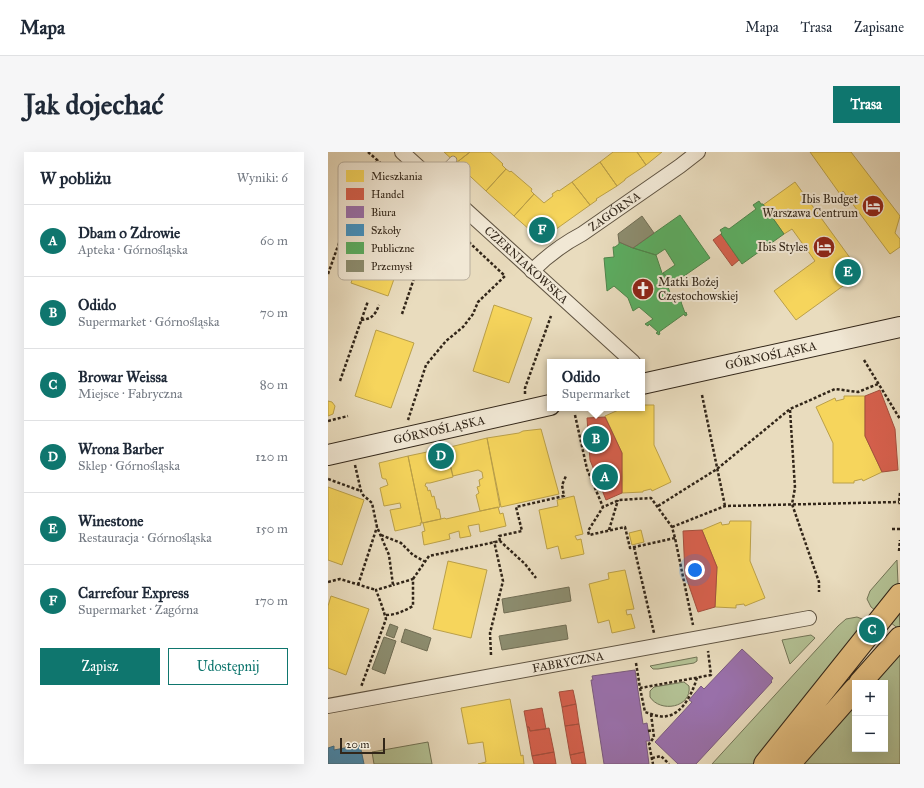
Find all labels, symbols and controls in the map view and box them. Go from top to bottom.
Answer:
text: Mapa [20,16,65,39]
text: Mapa [745,19,779,36]
text: Trasa [801,19,832,36]
text: Zapisane [854,19,904,36]
button: Trasa [833,86,900,123]
text: Jak dojechać [24,87,163,122]
legend [338,162,470,280]
text: W pobliżu [40,168,111,189]
text: Wyniki: 6 [237,170,288,186]
text: Mieszkania [371,170,423,183]
text: Handel [371,188,404,201]
street label: ZAGÓRNA [586,189,643,234]
place label: Ibis Budget Warszawa Centrum [762,192,859,220]
hotel icon: Ibis Budget Warszawa Centrum [860,193,886,219]
text: Biura [371,206,396,219]
pin: F [529,215,555,245]
street label: CZERNIAKOWSKA [482,223,571,307]
text: Dbam o Zdrowie [78,224,180,242]
text: Szkoły [371,224,402,237]
text: A [49,233,57,249]
text: 60 m [260,233,288,249]
hotel icon: Ibis Styles [811,234,837,260]
place label: Ibis Styles [757,240,808,254]
text: Apteka · Górnośląska [78,242,188,258]
text: Publiczne [371,242,415,255]
pin: E [835,257,861,287]
text: Przemysł [371,260,412,273]
place label: Matki Bożej Częstochowskiej [658,275,738,303]
church icon: Matki Bożej Częstochowskiej [630,276,656,302]
text: Odido [78,296,116,314]
text: B [49,305,57,321]
text: 70 m [260,305,288,321]
text: Supermarket · Górnośląska [78,314,219,330]
street label: GÓRNOŚLĄSKA [724,339,818,372]
popup [547,359,645,411]
text: Browar Weissa [78,368,167,386]
text: Odido [562,368,600,386]
text: C [49,377,57,393]
text: 80 m [260,377,288,393]
text: Miejsce · Fabryczna [78,386,182,402]
text: Supermarket [562,386,630,402]
street label: GÓRNOŚLĄSKA [392,413,486,447]
pin: B [583,424,609,454]
text: Wrona Barber [78,440,164,458]
pin: D [428,441,454,471]
text: D [48,449,58,465]
text: 120 m [255,449,288,465]
text: Sklep · Górnośląska [78,458,180,474]
pin: A [592,462,618,492]
text: Winestone [78,512,144,530]
text: E [48,521,58,537]
text: 150 m [256,521,288,537]
text: Restauracja · Górnośląska [78,530,212,546]
your location [685,560,705,580]
text: Carrefour Express [78,584,189,602]
text: F [49,593,57,609]
text: 170 m [255,593,288,609]
text: Supermarket · Zagórna [78,602,198,618]
pin: C [859,615,885,645]
button: Zapisz [40,648,160,685]
button: Udostępnij [168,648,288,685]
street label: FABRYCZNA [531,649,605,676]
map controls [852,680,888,752]
button: + [852,680,888,716]
button: − [852,716,888,752]
scale bar [340,736,385,755]
text: 20 m [346,738,369,751]

